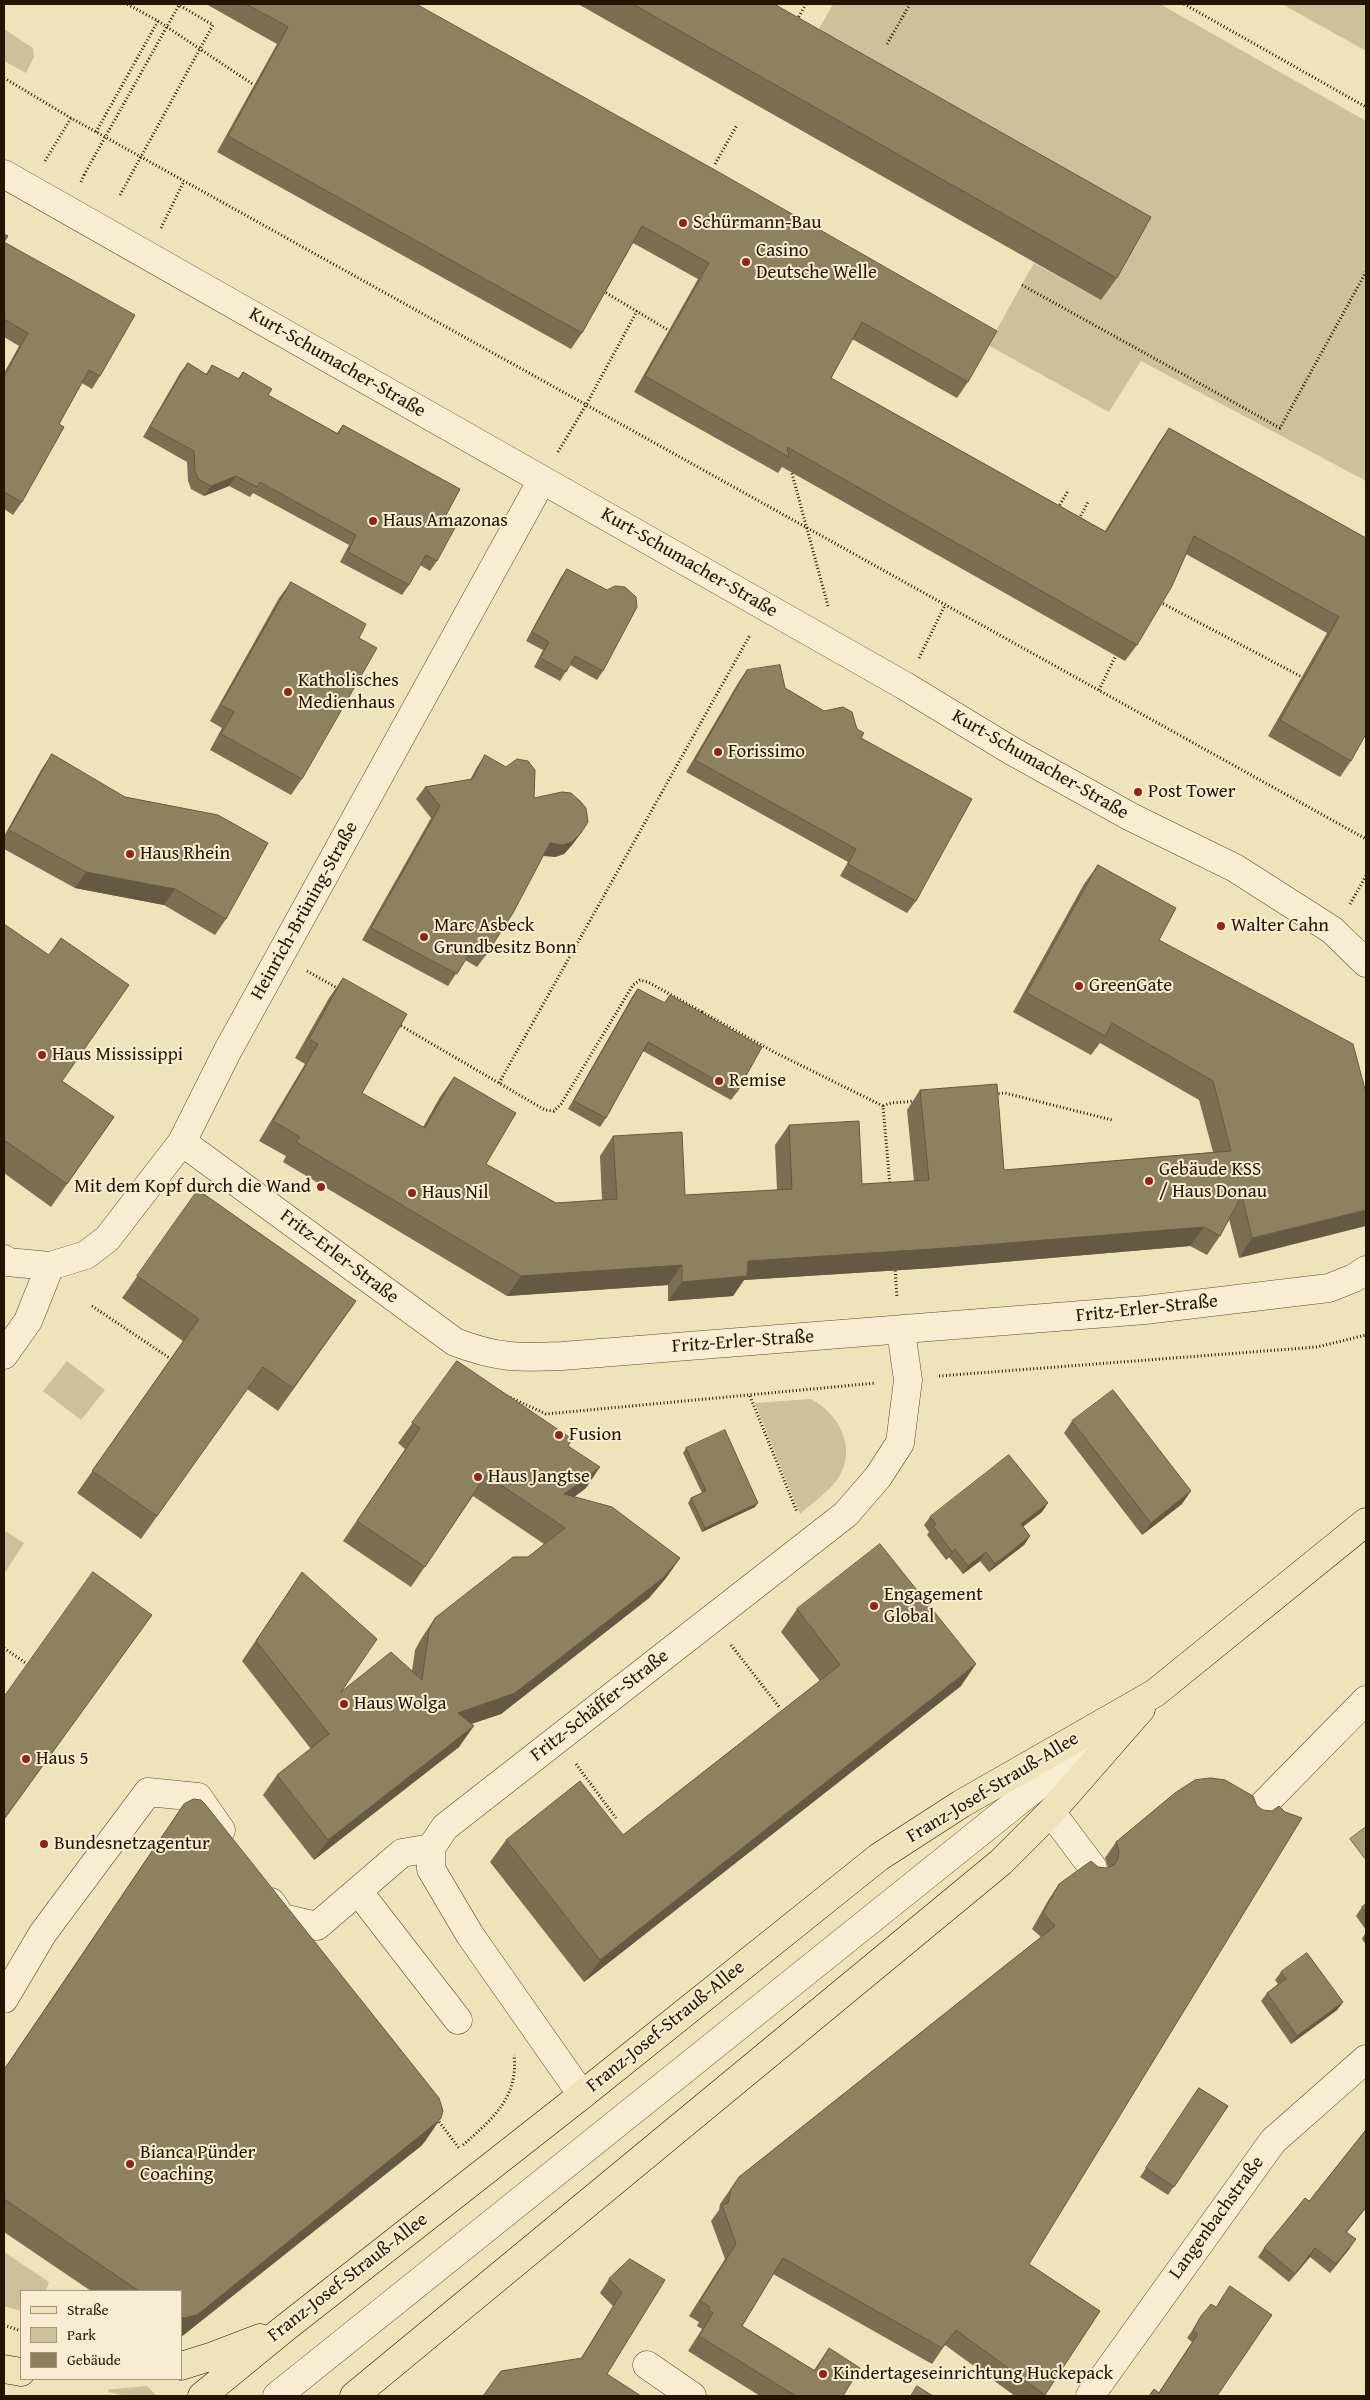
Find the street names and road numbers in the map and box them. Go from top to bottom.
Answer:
street label: Kurt-Schumacher-Straße [245,303,429,423]
street label: Kurt-Schumacher-Straße [597,503,781,623]
street label: Kurt-Schumacher-Straße [948,705,1132,825]
street label: Heinrich-Brüning-Straße [246,818,364,1004]
street label: Fritz-Erler-Straße [275,1205,403,1309]
street label: Fritz-Erler-Straße [1075,1290,1219,1328]
street label: Fritz-Erler-Straße [671,1326,815,1358]
street label: Fritz-Schäffer-Straße [526,1645,674,1767]
street label: Franz-Josef-Strauß-Allee [903,1728,1083,1848]
street label: Franz-Josef-Strauß-Allee [582,1956,750,2098]
street label: Langenbachstraße [1165,2152,1269,2284]
street label: Franz-Josef-Strauß-Allee [263,2208,433,2348]

